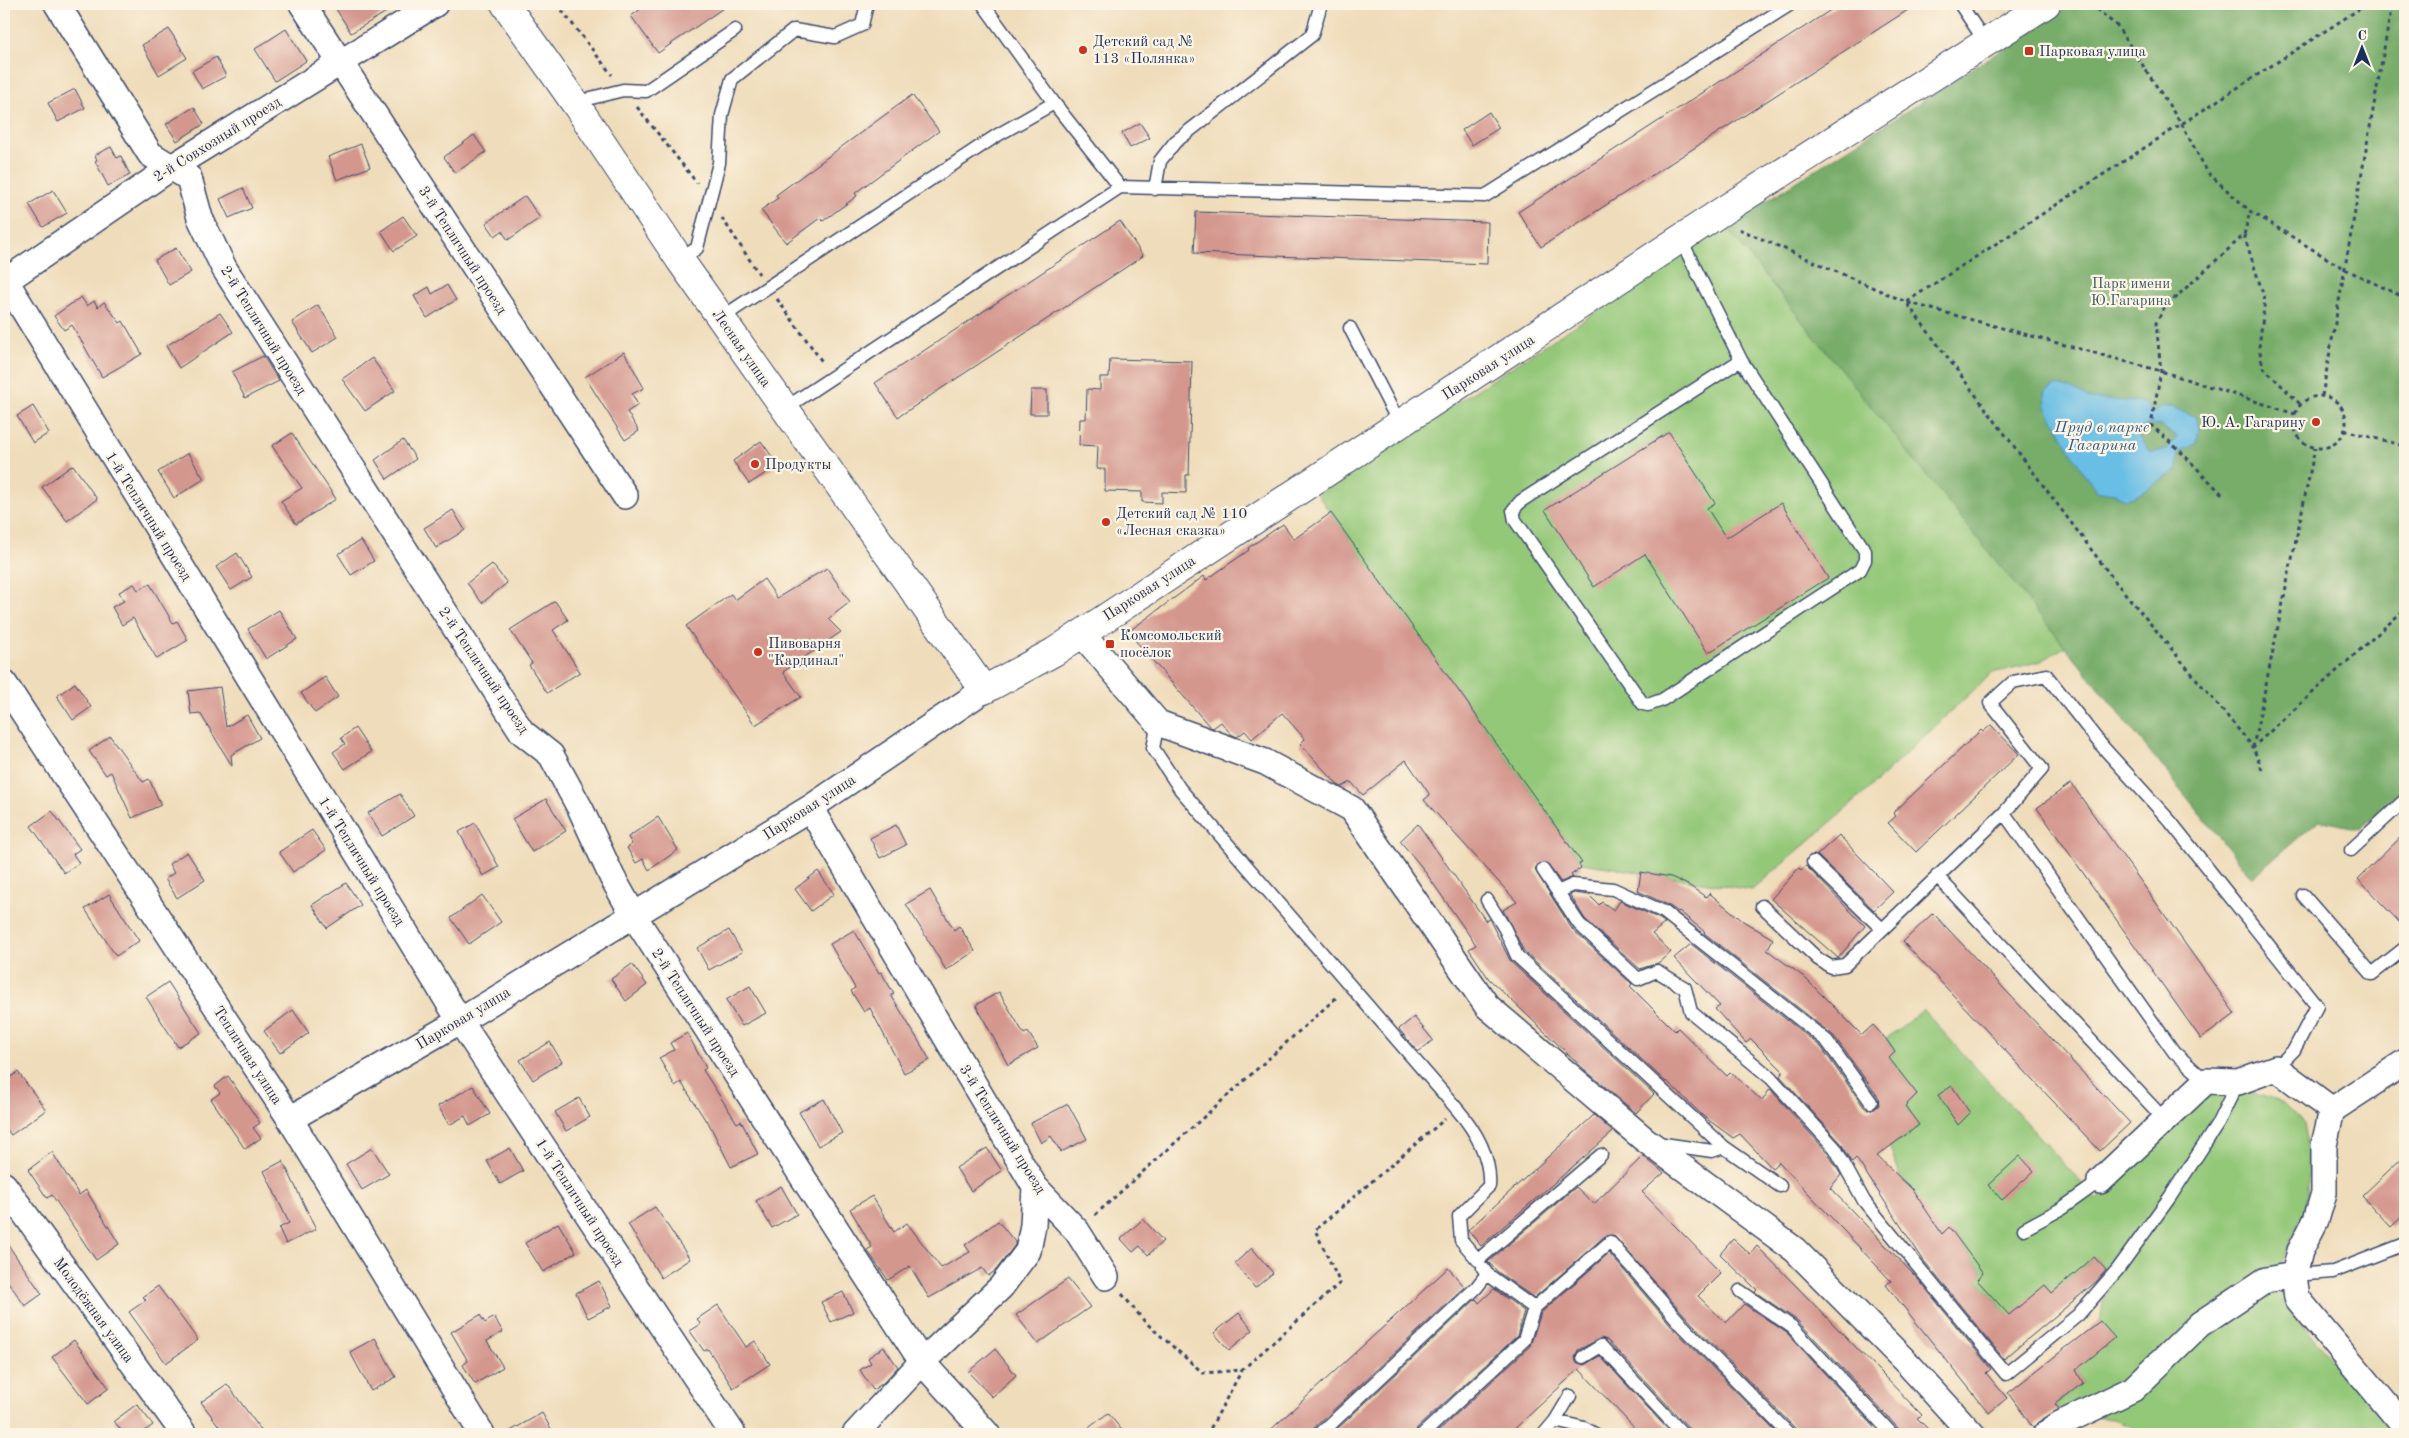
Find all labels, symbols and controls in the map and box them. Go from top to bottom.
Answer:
north arrow [2336,22,2386,72]
text: С [2357,29,2367,43]
place label: Детский сад № 113 «Полянка» [1093,35,1195,67]
marker: Детский сад № 113 «Полянка» [1077,44,1089,56]
marker: Парковая улица [2023,45,2035,57]
place label: Парковая улица [2039,45,2147,60]
street label: 2-й Совхозный проезд [151,95,285,186]
street label: 3-й Тепличный проезд [415,184,509,318]
street label: 2-й Тепличный проезд [217,264,309,399]
park label: Парк имени Ю.Гагарина [2091,277,2172,309]
street label: Лесная улица [708,307,773,391]
street label: Парковая улица [1440,333,1538,404]
place label: Ю. А. Гагарину [2201,416,2306,431]
marker: Ю. А. Гагарину [2310,416,2322,428]
water label: Пруд в парке Гагарина [2054,420,2150,454]
street label: 1-й Тепличный проезд [102,450,194,585]
marker: Продукты [749,458,761,470]
place label: Продукты [765,458,832,473]
place label: Детский сад № 110 «Лесная сказка» [1116,507,1247,539]
marker: Детский сад № 110 «Лесная сказка» [1100,516,1112,528]
street label: Парковая улица [1101,554,1199,625]
street label: 2-й Тепличный проезд [435,605,531,737]
place label: Комсомольский посёлок [1120,629,1222,661]
place label: Пивоварня "Кардинал" [768,637,844,669]
marker: Комсомольский посёлок [1104,638,1116,650]
marker: Пивоварня "Кардинал" [752,646,764,658]
street label: Парковая улица [761,773,859,844]
street label: 1-й Тепличный проезд [315,795,407,930]
street label: 2-й Тепличный проезд [648,946,742,1080]
street label: Парковая улица [414,985,514,1053]
street label: Тепличная улица [209,1004,284,1108]
street label: 3-й Тепличный проезд [956,1063,1048,1198]
street label: 1-й Тепличный проезд [532,1136,626,1270]
street label: Молодёжная улица [50,1256,136,1367]

